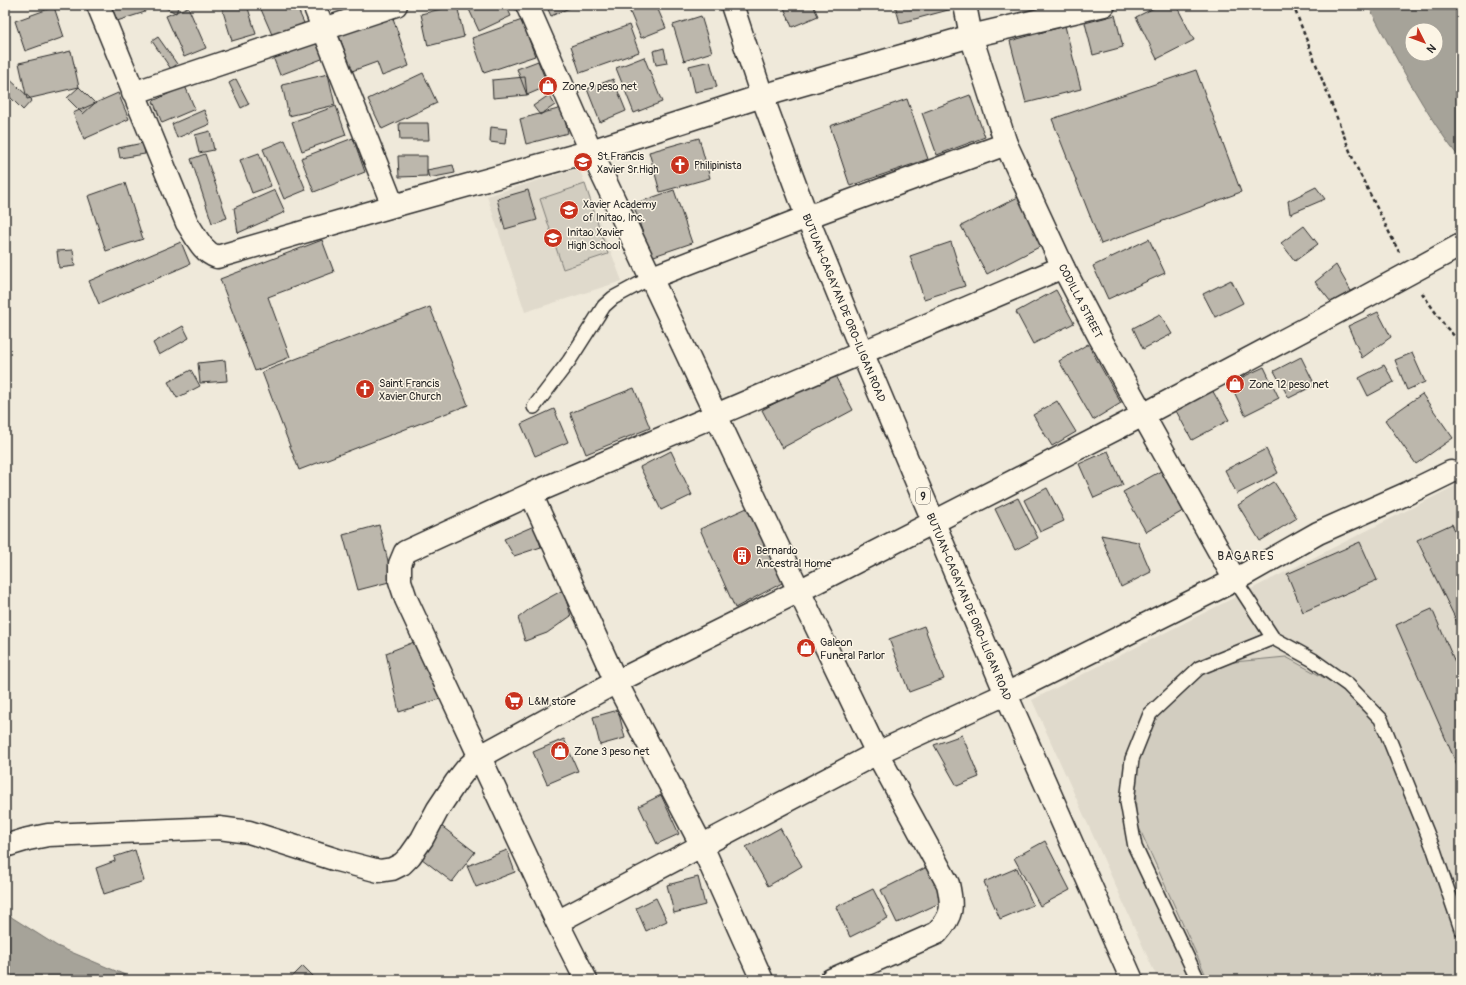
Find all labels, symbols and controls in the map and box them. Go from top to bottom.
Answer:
north arrow [1404,22,1444,62]
text: N [1423,41,1438,56]
shop icon: Zone 9 peso net [537,75,559,97]
place label: Zone 9 peso net [562,80,637,93]
place label: St.Francis Xavier Sr.High [597,150,658,176]
school or university icon: St.Francis Xavier Sr.High [572,151,594,173]
church icon: Philipinista [669,154,691,176]
place label: Philipinista [694,159,742,172]
place label: Xavier Academy of Initao, Inc. [583,198,656,224]
school or university icon: Xavier Academy of Initao, Inc. [558,199,580,221]
street label: BUTUAN-CAGAYAN DE ORO-ILIGAN ROAD [799,212,888,404]
place label: Initao Xavier High School [567,226,624,252]
school or university icon: Initao Xavier High School [542,227,564,249]
street label: CODILLA STREET [1056,262,1105,340]
shop icon: Zone 12 peso net [1224,373,1246,395]
place label: Saint Francis Xavier Church [379,377,441,403]
church icon: Saint Francis Xavier Church [354,378,376,400]
place label: Zone 12 peso net [1249,378,1329,391]
road number: 9 [916,488,930,504]
street label: BUTUAN-CAGAYAN DE ORO-ILIGAN ROAD [924,511,1014,703]
place label: Bernardo Ancestral Home [756,544,832,570]
building icon: Bernardo Ancestral Home [731,545,753,567]
district label: BAGARES [1217,549,1275,564]
place label: Galeon Funeral Parlor [820,636,885,662]
shop icon: Galeon Funeral Parlor [795,637,817,659]
supermarket icon: L&M store [503,690,525,712]
place label: L&M store [528,695,576,708]
shop icon: Zone 3 peso net [549,740,571,762]
place label: Zone 3 peso net [574,745,650,758]

